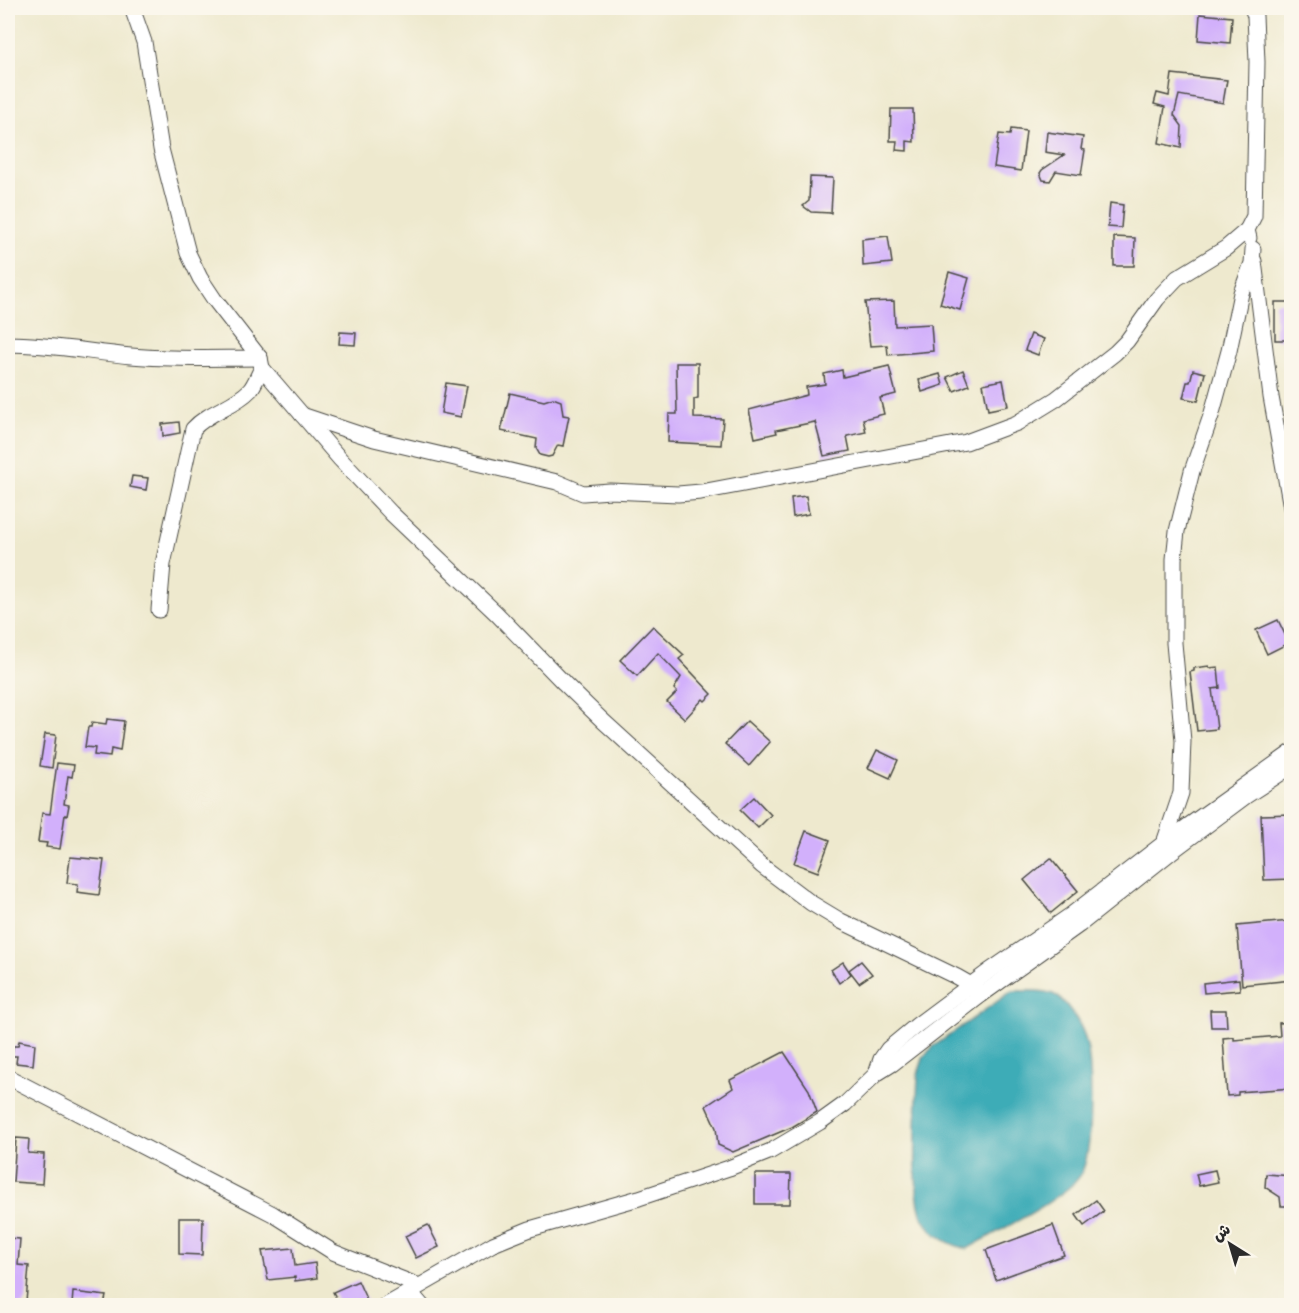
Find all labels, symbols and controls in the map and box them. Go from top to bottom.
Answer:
north arrow [1200,1214,1260,1274]
text: ش [1206,1216,1235,1246]

